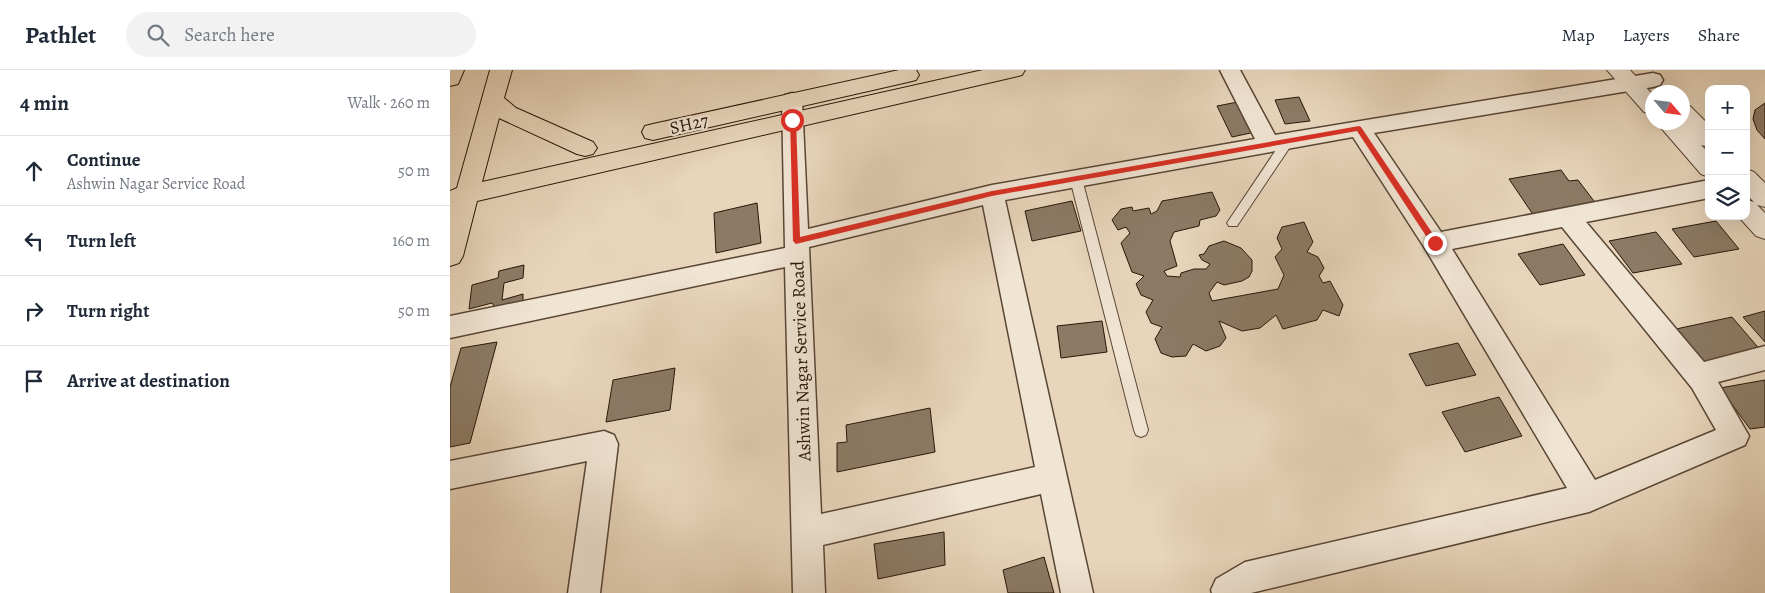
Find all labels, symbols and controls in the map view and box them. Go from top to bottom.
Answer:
search box [126,12,476,57]
text: Pathlet [25,19,96,51]
icon: search [144,21,172,49]
text: Search here [184,22,275,48]
text: Map [1562,23,1595,47]
text: Layers [1623,23,1670,47]
text: Share [1698,23,1740,47]
north arrow [1645,85,1690,130]
map controls [1705,85,1750,220]
button: + [1705,85,1750,130]
text: 4 min [20,89,69,117]
text: Walk · 260 m [348,92,430,114]
street label: SH27 [667,108,711,140]
route start [781,109,804,132]
button: − [1705,130,1750,175]
text: Continue [67,147,141,173]
icon: ahead [20,157,48,185]
text: 50 m [398,160,430,182]
text: Ashwin Nagar Service Road [67,173,245,195]
button: layers [1705,175,1750,220]
icon: left [20,227,48,255]
text: Turn left [67,228,136,254]
text: 160 m [392,230,430,252]
route end [1424,232,1447,255]
street label: Ashwin Nagar Service Road [785,260,817,463]
icon: right [20,297,48,325]
text: Turn right [67,298,149,324]
text: 50 m [398,300,430,322]
icon: arrive [20,367,48,395]
text: Arrive at destination [67,368,230,394]

